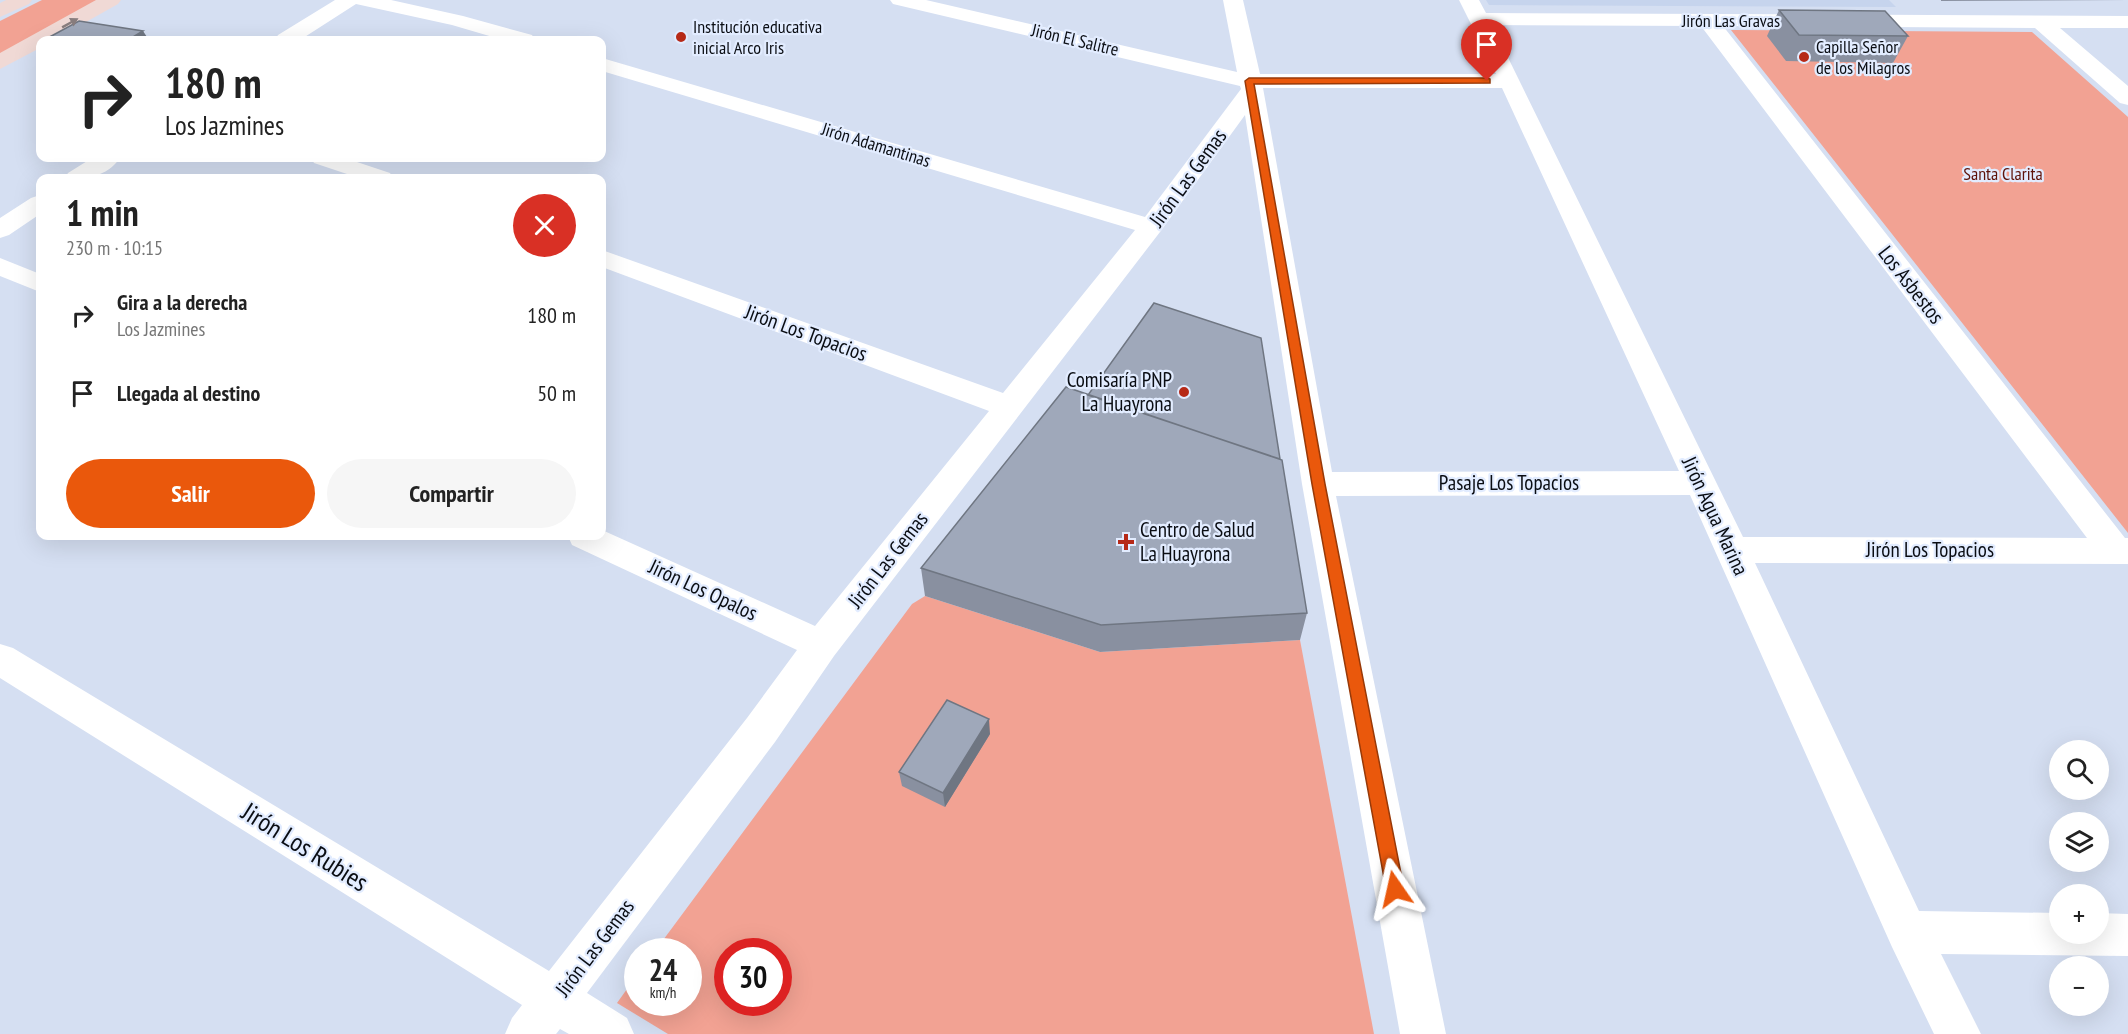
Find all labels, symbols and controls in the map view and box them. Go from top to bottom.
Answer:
street label: Jirón Las Gravas [1681,9,1780,32]
place label: Institución educativa inicial Arco Iris [693,15,822,59]
one-way arrow [61,18,78,28]
street label: Jirón El Salitre [1028,18,1121,61]
pin [1461,19,1512,81]
icon: arrive [1470,28,1503,61]
marker: Institución educativa inicial Arco Iris [674,30,688,44]
place label: Capilla Señor de los Milagros [1816,35,1910,79]
marker: Capilla Señor de los Milagros [1797,50,1811,64]
text: 180 m [165,55,262,110]
icon: right [66,60,144,138]
text: Los Jazmines [165,108,284,142]
street label: Jirón Adamantinas [818,117,933,172]
street label: Jirón Las Gemas [1142,123,1232,233]
park label: Santa Clarita [1963,162,2043,185]
text: 1 min [66,189,139,236]
button: close [513,194,576,257]
text: 230 m · 10:15 [66,235,163,261]
street label: Los Asbestos [1873,240,1950,329]
text: Gira a la derecha [117,288,247,316]
street label: Jirón Los Topacios [740,298,871,367]
icon: right [66,299,99,332]
text: 180 m [527,301,576,329]
text: Los Jazmines [117,316,205,342]
place label: Comisaría PNP La Huayrona [1067,366,1172,417]
icon: arrive [66,377,99,410]
text: Llegada al destino [117,379,260,407]
text: 50 m [537,379,576,407]
marker: Comisaría PNP La Huayrona [1177,385,1191,399]
street label: Jirón Agua Marina [1676,451,1755,579]
button: Salir [66,459,315,528]
button: Compartir [327,459,576,528]
street label: Pasaje Los Topacios [1439,469,1579,496]
street label: Jirón Las Gemas [841,506,934,614]
place label: Centro de Salud La Huayrona [1140,516,1255,567]
marker: Centro de Salud La Huayrona [1117,533,1135,551]
street label: Jirón Los Topacios [1865,536,1994,563]
street label: Jirón Los Opalos [644,552,762,626]
map controls [2049,740,2109,1016]
button: search [2049,740,2109,800]
street label: Jirón Los Rubies [235,794,374,898]
button: layers [2049,812,2109,872]
position arrow [1363,857,1427,921]
button: + [2049,884,2109,944]
street label: Jirón Las Gemas [549,894,640,1002]
speed limit sign: 30 [714,938,792,1016]
text: 24 [649,950,677,989]
button: − [2049,956,2109,1016]
text: km/h [650,983,676,1002]

